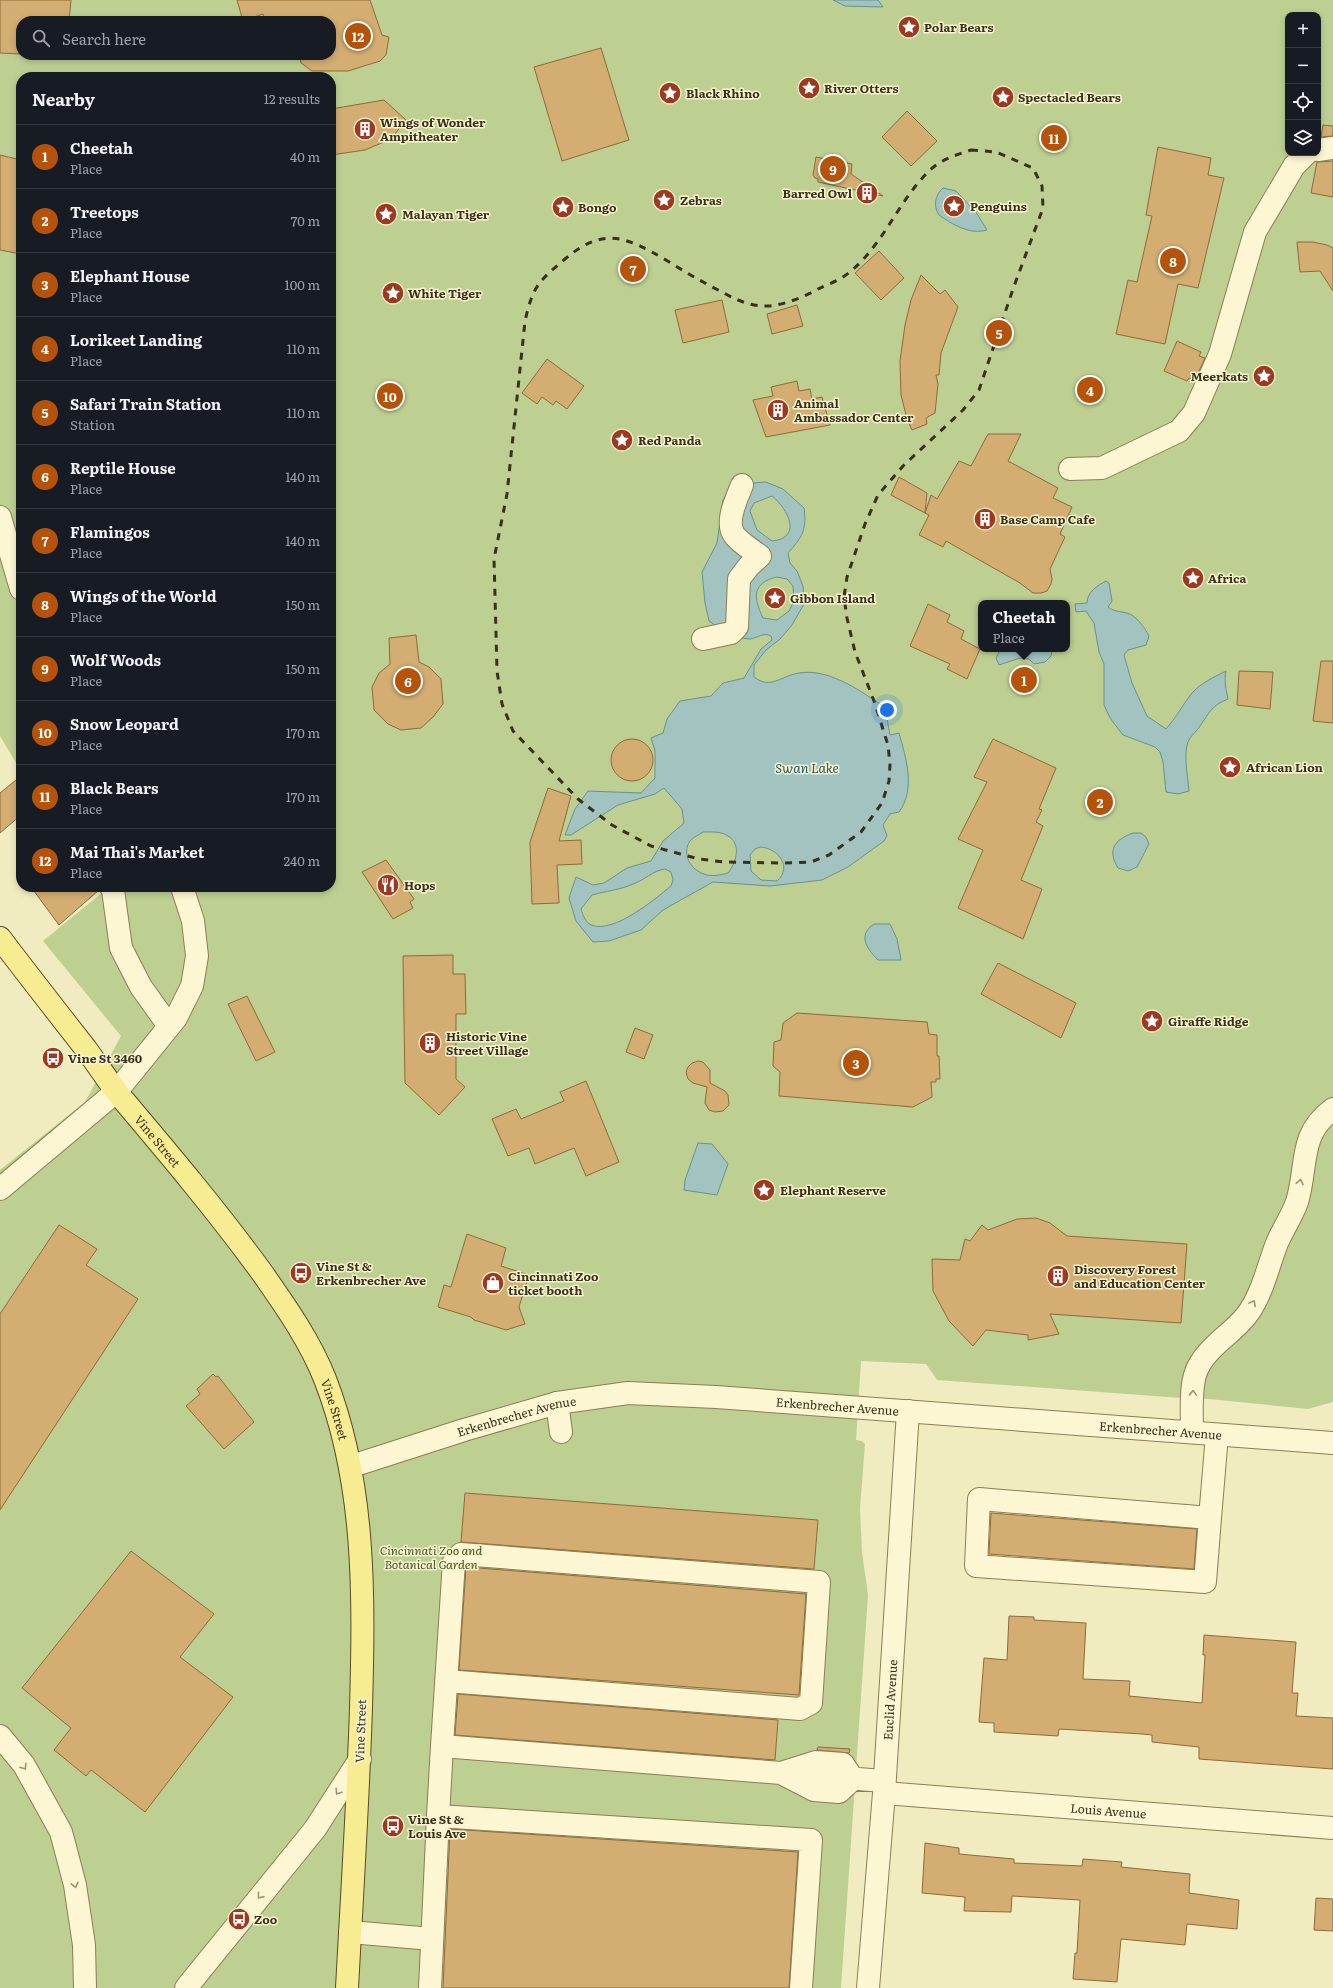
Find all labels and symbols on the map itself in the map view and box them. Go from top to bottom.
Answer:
place icon: Polar Bears [896,14,922,40]
place label: Polar Bears [924,18,994,36]
pin: 12 [345,21,371,51]
place icon: River Otters [796,75,822,101]
place label: River Otters [824,79,899,97]
place icon: Black Rhino [657,80,683,106]
place label: Black Rhino [686,84,760,102]
place icon: Spectacled Bears [990,84,1016,110]
place label: Spectacled Bears [1018,88,1121,106]
place label: Wings of Wonder Ampitheater [380,113,486,145]
building icon: Wings of Wonder Ampitheater [352,116,378,142]
pin: 11 [1041,123,1067,153]
pin: 9 [820,154,846,184]
building icon: Barred Owl [854,180,880,206]
place label: Barred Owl [783,184,853,202]
place icon: Zebras [651,187,677,213]
place label: Zebras [680,191,722,209]
place icon: Penguins [941,193,967,219]
place icon: Bongo [550,194,576,220]
place label: Penguins [970,197,1027,215]
place label: Bongo [578,198,617,216]
place icon: Malayan Tiger [373,201,399,227]
place label: Malayan Tiger [402,205,490,223]
pin: 8 [1160,246,1186,276]
pin: 7 [620,254,646,284]
place icon: White Tiger [380,280,406,306]
place label: White Tiger [408,284,482,302]
pin: 5 [986,318,1012,348]
place icon: Meerkats [1251,363,1277,389]
place label: Meerkats [1191,367,1248,385]
pin: 4 [1077,375,1103,405]
pin: 10 [377,381,403,411]
place label: Animal Ambassador Center [794,394,914,426]
building icon: Animal Ambassador Center [765,397,791,423]
place icon: Red Panda [609,427,635,453]
place label: Red Panda [638,431,702,449]
building icon: Base Camp Cafe [972,506,998,532]
place label: Base Camp Cafe [1000,510,1095,528]
place icon: Africa [1180,565,1206,591]
place label: Africa [1208,569,1247,587]
place icon: Gibbon Island [762,585,788,611]
place label: Gibbon Island [790,589,875,607]
pin: 1 [1011,665,1037,695]
pin: 6 [395,666,421,696]
your location [877,700,897,720]
place icon: African Lion [1217,754,1243,780]
water label: Swan Lake [775,758,839,777]
place label: African Lion [1246,758,1324,776]
pin: 2 [1087,787,1113,817]
restaurant icon: Hops [375,872,401,898]
place label: Hops [404,876,435,894]
place icon: Giraffe Ridge [1139,1008,1165,1034]
place label: Giraffe Ridge [1168,1012,1249,1030]
place label: Historic Vine Street Village [446,1027,529,1059]
building icon: Historic Vine Street Village [417,1030,443,1056]
bus stop icon: Vine St 3460 [40,1045,66,1071]
pin: 3 [843,1048,869,1078]
place label: Vine St 3460 [68,1049,143,1067]
street label: Vine Street [130,1111,185,1171]
place icon: Elephant Reserve [751,1177,777,1203]
one-way arrow [1296,1179,1304,1185]
place label: Elephant Reserve [780,1181,886,1199]
place label: Vine St & Erkenbrecher Ave [316,1257,426,1289]
bus stop icon: Vine St & Erkenbrecher Ave [288,1260,314,1286]
place label: Discovery Forest and Education Center [1074,1260,1206,1292]
building icon: Discovery Forest and Education Center [1045,1263,1071,1289]
place label: Cincinnati Zoo ticket booth [508,1267,599,1299]
shop icon: Cincinnati Zoo ticket booth [480,1270,506,1296]
one-way arrow [1249,1300,1256,1307]
street label: Vine Street [317,1376,353,1442]
one-way arrow [1189,1390,1197,1396]
street label: Erkenbrecher Avenue [454,1391,577,1441]
street label: Erkenbrecher Avenue [775,1392,899,1420]
street label: Erkenbrecher Avenue [1098,1417,1223,1444]
park label: Cincinnati Zoo and Botanical Garden [380,1541,482,1573]
street label: Euclid Avenue [878,1659,901,1741]
street label: Vine Street [350,1699,370,1763]
one-way arrow [19,1762,26,1769]
one-way arrow [336,1788,343,1795]
street label: Louis Avenue [1070,1799,1147,1822]
place label: Vine St & Louis Ave [408,1810,466,1842]
bus stop icon: Vine St & Louis Ave [380,1813,406,1839]
one-way arrow [70,1882,78,1888]
one-way arrow [258,1891,265,1898]
bus stop icon: Zoo [226,1906,252,1932]
place label: Zoo [254,1910,278,1928]

